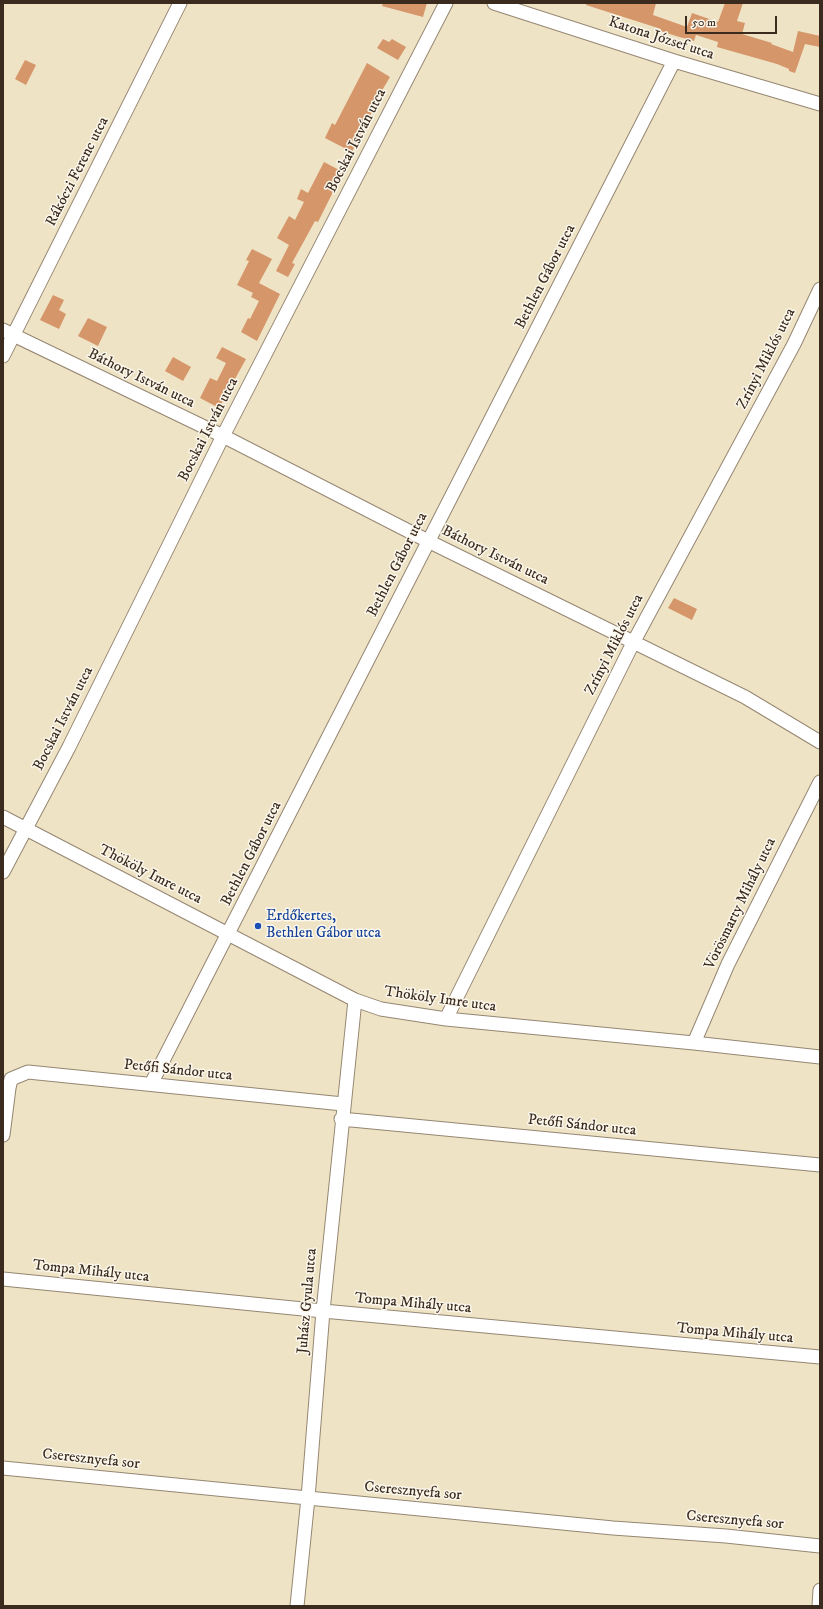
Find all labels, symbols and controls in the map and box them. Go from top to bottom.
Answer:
scale bar [687,8,779,34]
street label: Katona József utca [606,13,716,65]
text: 50 m [692,15,716,30]
street label: Bocskai István utca [323,86,391,196]
street label: Rákóczi Ferenc utca [43,114,113,230]
street label: Bethlen Gábor utca [512,222,580,332]
street label: Zrínyi Miklós utca [734,306,800,412]
street label: Báthory István utca [85,345,197,413]
street label: Bocskai István utca [175,375,243,485]
street label: Bethlen Gábor utca [364,510,432,620]
street label: Báthory István utca [439,522,551,590]
street label: Zrínyi Miklós utca [582,592,648,698]
street label: Bocskai István utca [30,664,98,774]
street label: Bethlen Gábor utca [218,799,286,909]
street label: Vörösmarty Mihály utca [701,835,781,973]
street label: Thököly Imre utca [96,841,204,909]
place label: Erdőkertes, Bethlen Gábor utca [266,908,381,943]
marker: Erdőkertes, Bethlen Gábor utca [253,921,263,931]
street label: Thököly Imre utca [383,983,497,1017]
street label: Petőfi Sándor utca [123,1056,233,1086]
street label: Petőfi Sándor utca [527,1111,637,1141]
street label: Juhász Gyula utca [294,1248,322,1354]
street label: Tompa Mihály utca [32,1257,150,1287]
street label: Tompa Mihály utca [354,1290,472,1318]
street label: Tompa Mihály utca [676,1320,794,1348]
street label: Cseresznyefa sor [41,1446,141,1474]
street label: Cseresznyefa sor [364,1479,462,1505]
street label: Cseresznyefa sor [686,1508,784,1534]

